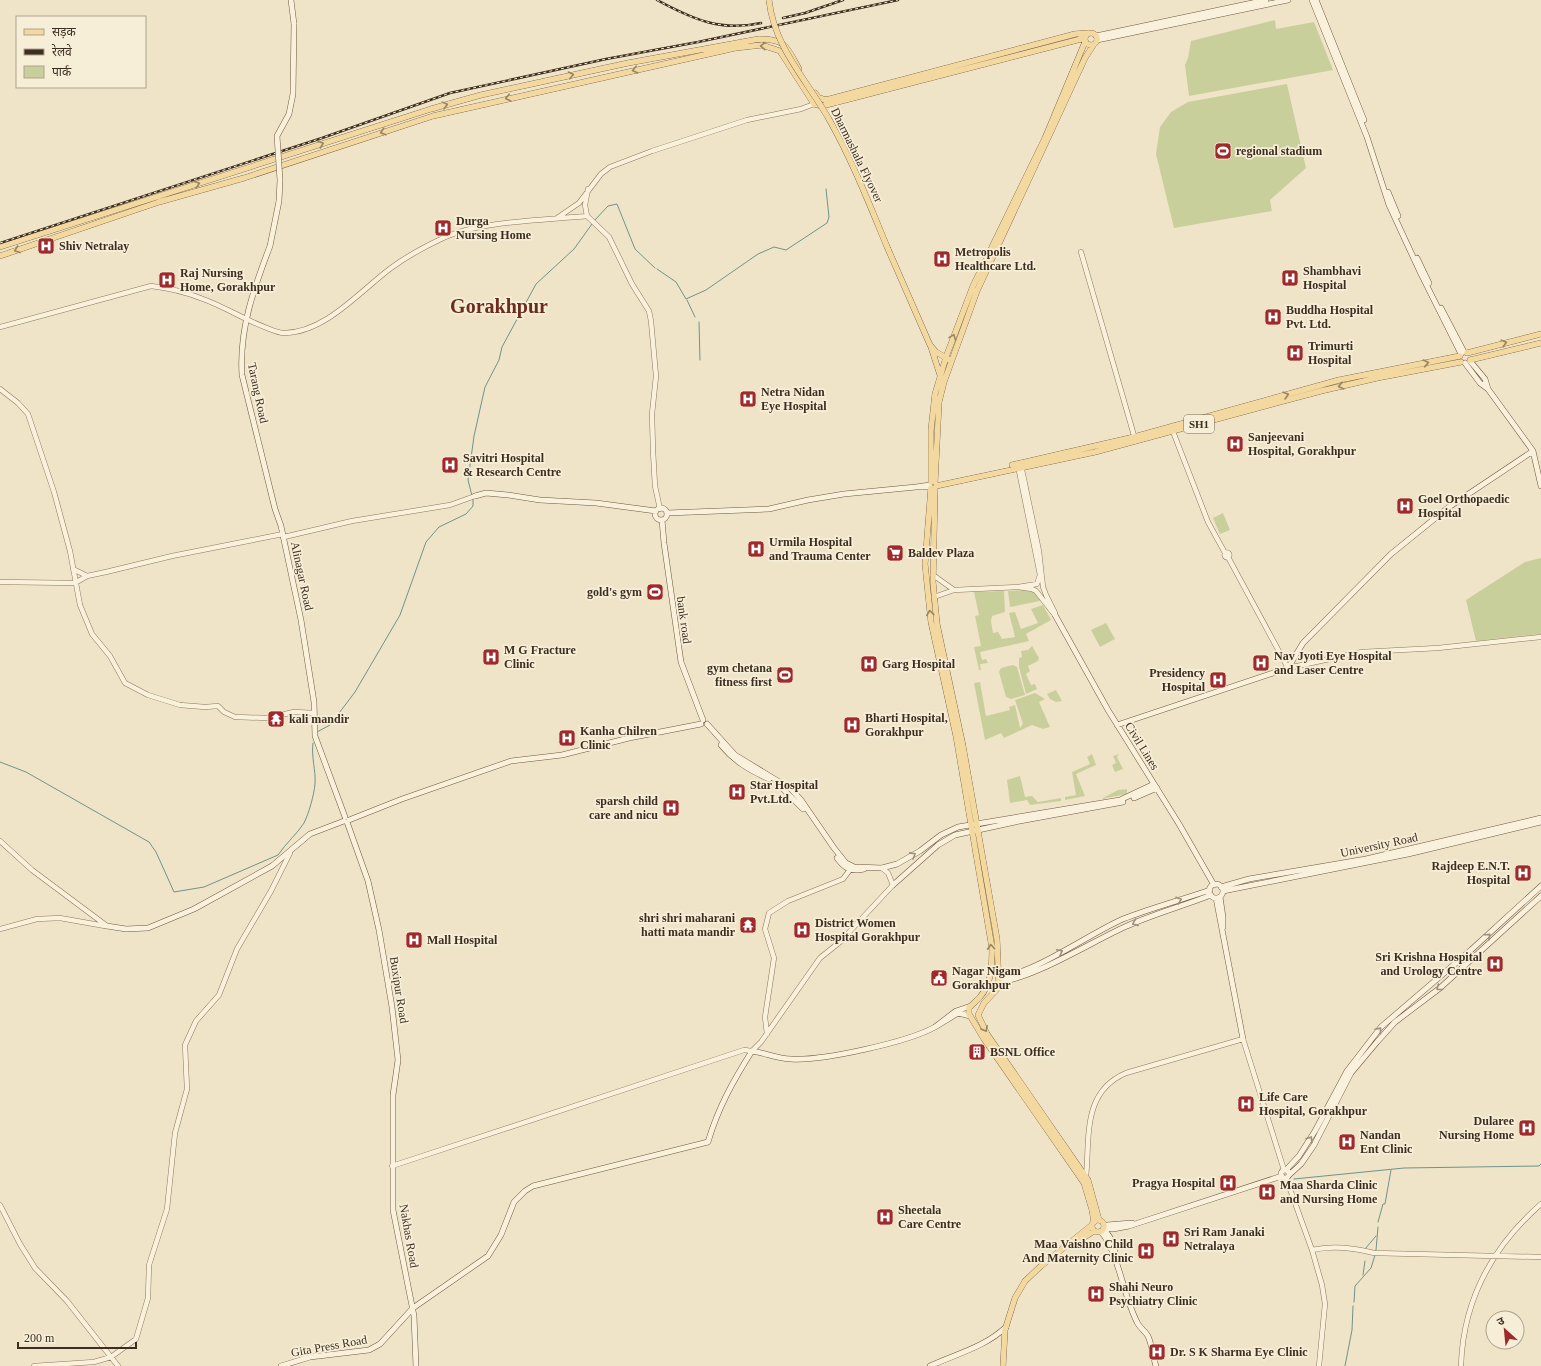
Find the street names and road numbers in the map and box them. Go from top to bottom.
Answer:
street label: Dharmashala Flyover [828,105,886,205]
street label: Tarang Road [245,361,271,425]
road number: SH1 [1184,415,1214,433]
street label: Alinagar Road [288,540,316,612]
street label: bank road [674,595,694,645]
street label: Civil Lines [1122,720,1162,773]
street label: University Road [1339,830,1419,860]
street label: Buxipur Road [387,955,411,1025]
street label: Nakhas Road [397,1203,421,1269]
street label: Gita Press Road [290,1332,368,1360]

